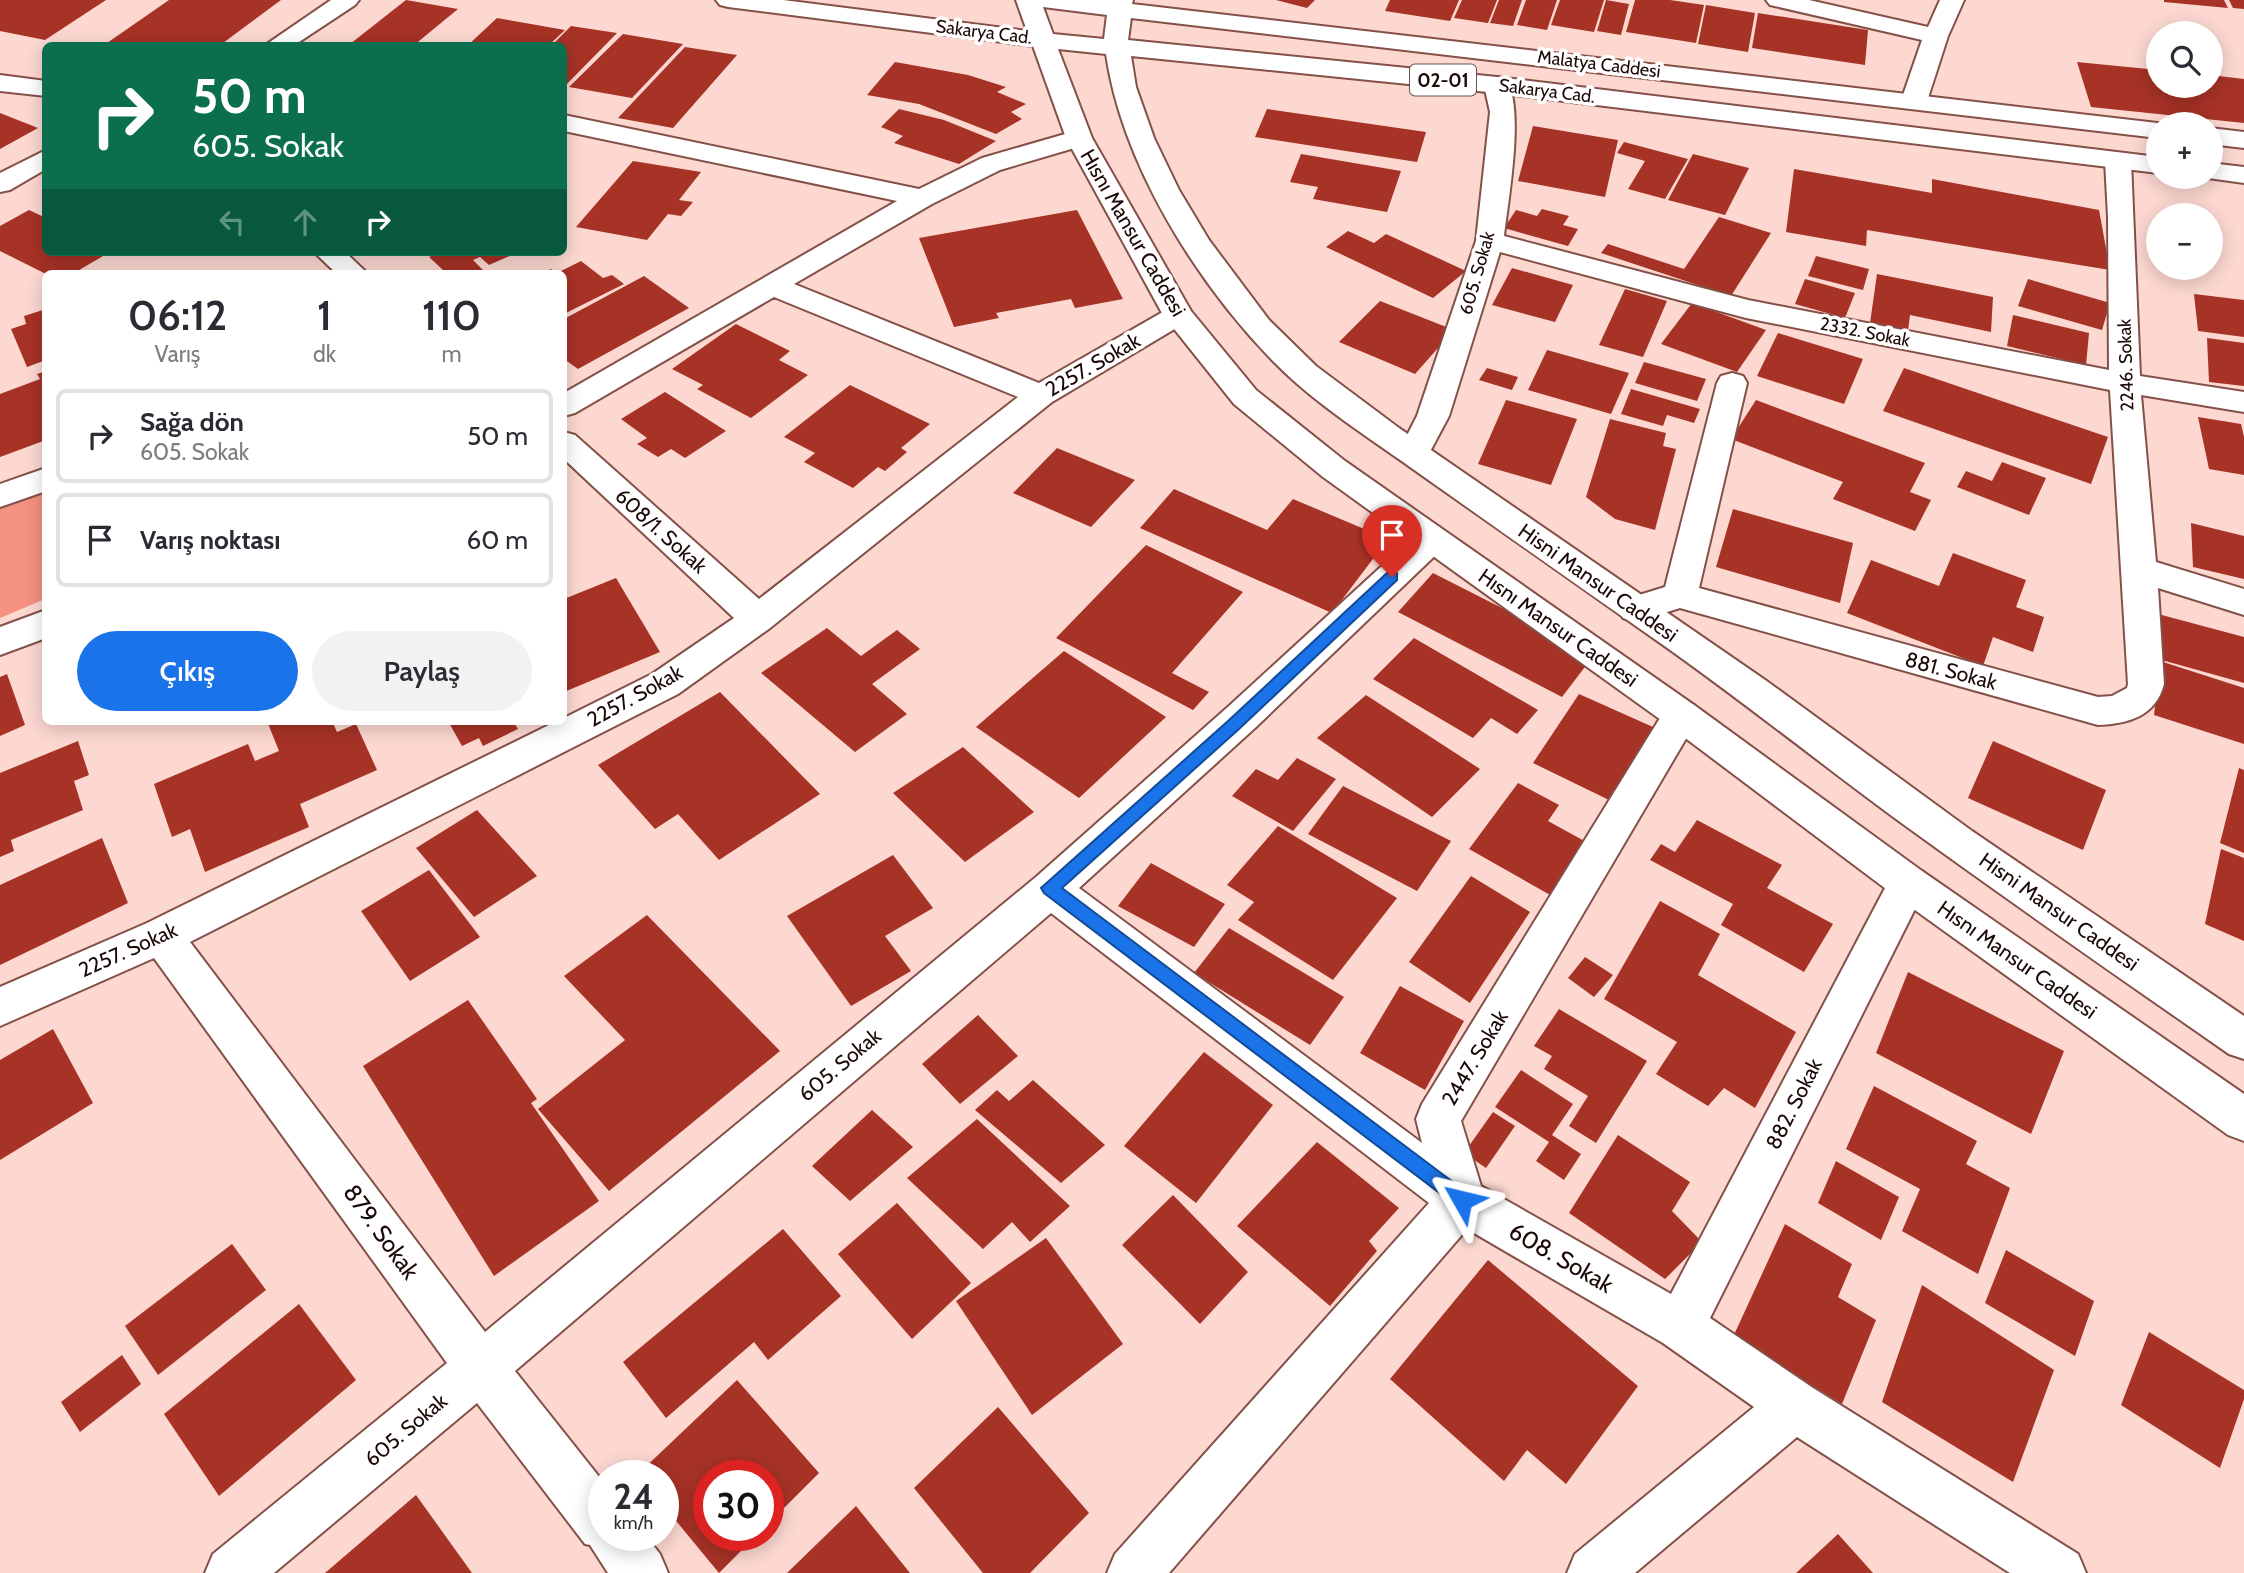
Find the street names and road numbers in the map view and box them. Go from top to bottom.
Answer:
street label: Sakarya Cad. [935,15,1033,49]
street label: Malatya Caddesi [1536,46,1662,82]
road number: 02-01 [1410,64,1476,96]
street label: Sakarya Cad. [1498,74,1596,108]
street label: Hısnı Mansur Caddesi [1075,145,1191,321]
street label: 605. Sokak [1455,228,1500,317]
street label: 2332. Sokak [1818,312,1913,352]
street label: 2246. Sokak [2113,318,2139,412]
street label: 2257. Sokak [1041,327,1145,402]
street label: 608/1. Sokak [610,483,713,579]
street label: Hisni Mansur Caddesi [1514,518,1683,647]
street label: Hısnı Mansur Caddesi [1474,563,1643,692]
street label: 881. Sokak [1902,646,2000,695]
street label: 2257. Sokak [583,659,687,732]
street label: Hisni Mansur Caddesi [1975,847,2144,976]
street label: Hısnı Mansur Caddesi [1933,895,2102,1024]
street label: 2257. Sokak [75,917,181,982]
street label: 2447. Sokak [1436,1005,1513,1110]
street label: 605. Sokak [793,1023,886,1106]
street label: 882. Sokak [1760,1054,1827,1153]
street label: 879. Sokak [337,1179,426,1285]
street label: 608. Sokak [1504,1216,1619,1299]
street label: 605. Sokak [359,1388,452,1471]

